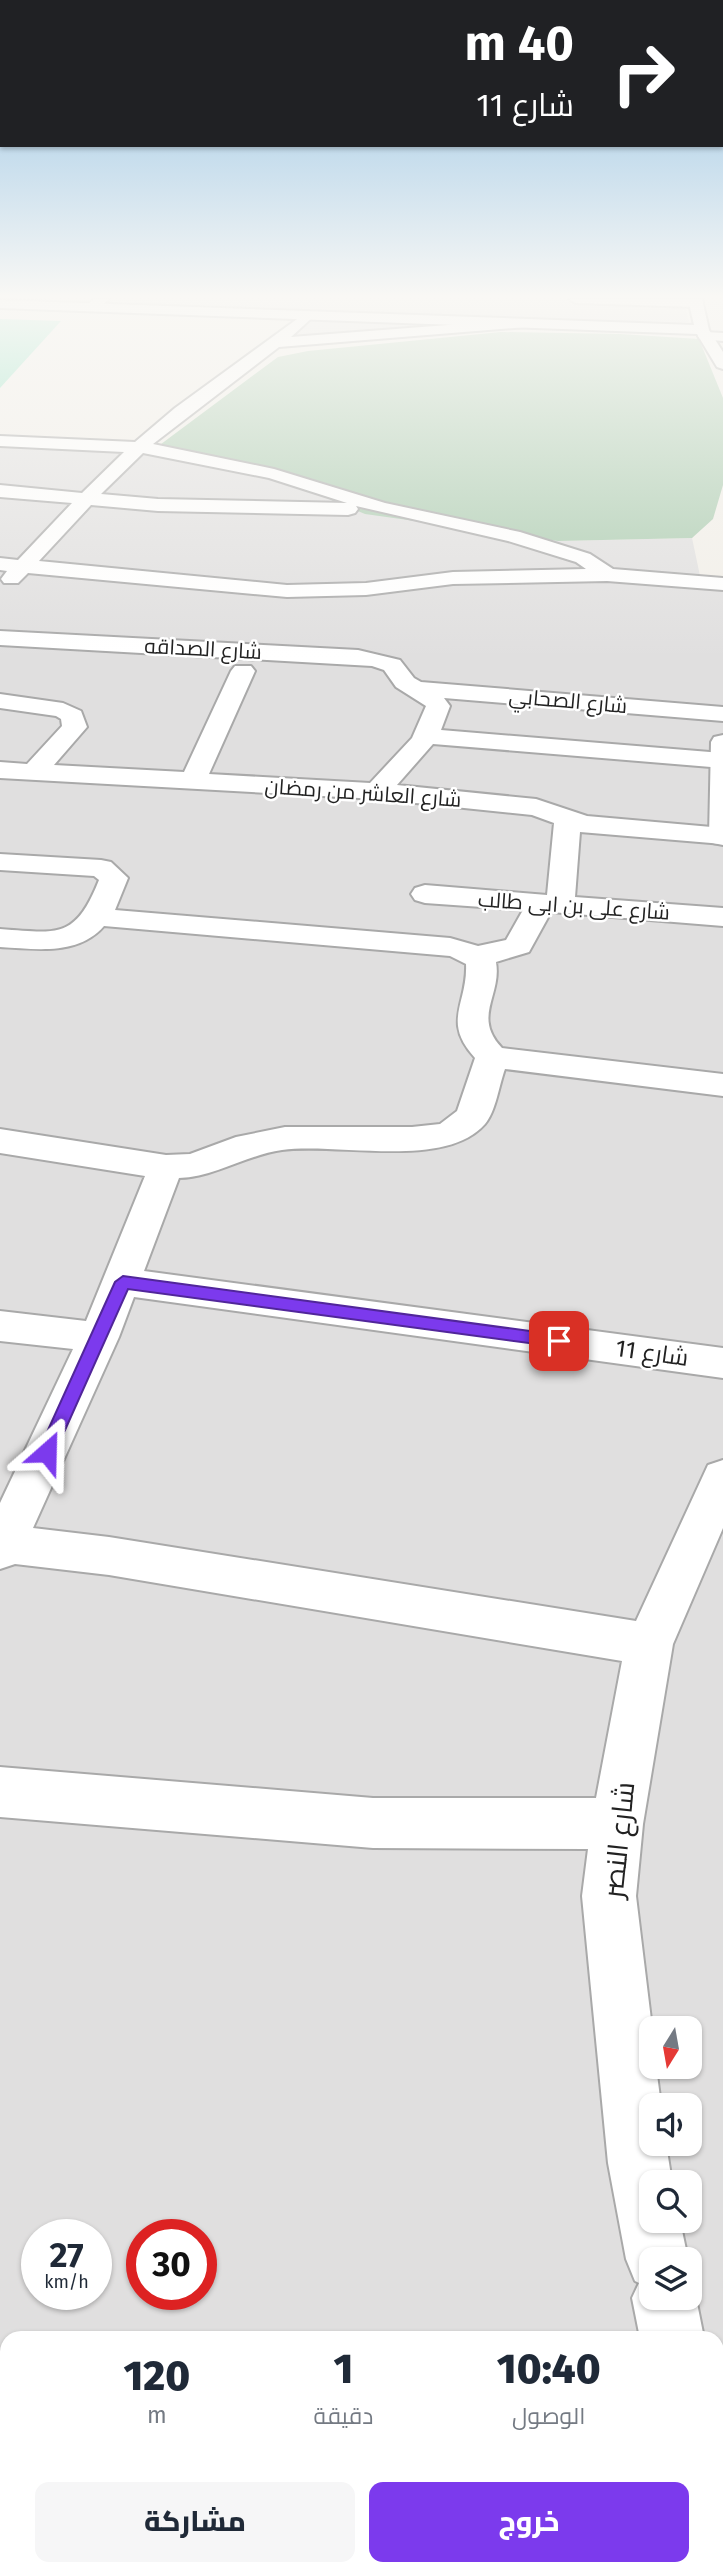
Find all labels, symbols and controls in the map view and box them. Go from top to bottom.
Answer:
text: 40 m [465,14,574,73]
icon: right [598,28,689,119]
text: شارع 11 [476,86,574,124]
street label: شارع الصداقه [144,633,262,666]
street label: شارع الصحابي [508,683,628,722]
street label: شارع العاشر من رمضان [264,773,462,814]
street label: شارع على بن ابى طالب [477,886,671,927]
pin [529,1311,589,1371]
icon: arrive [540,1322,578,1360]
street label: شارع 11 [613,1334,690,1374]
position arrow [10,1415,84,1489]
street label: شارع النصر [596,1780,643,1902]
north arrow [639,2016,702,2079]
map controls [639,2016,702,2310]
button: sound [639,2093,702,2156]
button: search [639,2170,702,2233]
speed limit sign: 30 [126,2219,217,2310]
text: 27 [49,2234,84,2276]
button: layers [639,2247,702,2310]
text: km/h [44,2271,89,2293]
text: 1 [334,2344,353,2394]
text: 10:40 [497,2344,601,2394]
text: 120 [123,2351,190,2401]
text: m [147,2401,167,2429]
text: دقيقة [314,2402,373,2430]
text: الوصول [512,2402,585,2430]
button: مشاركة [35,2482,355,2562]
button: خروج [369,2482,689,2562]

